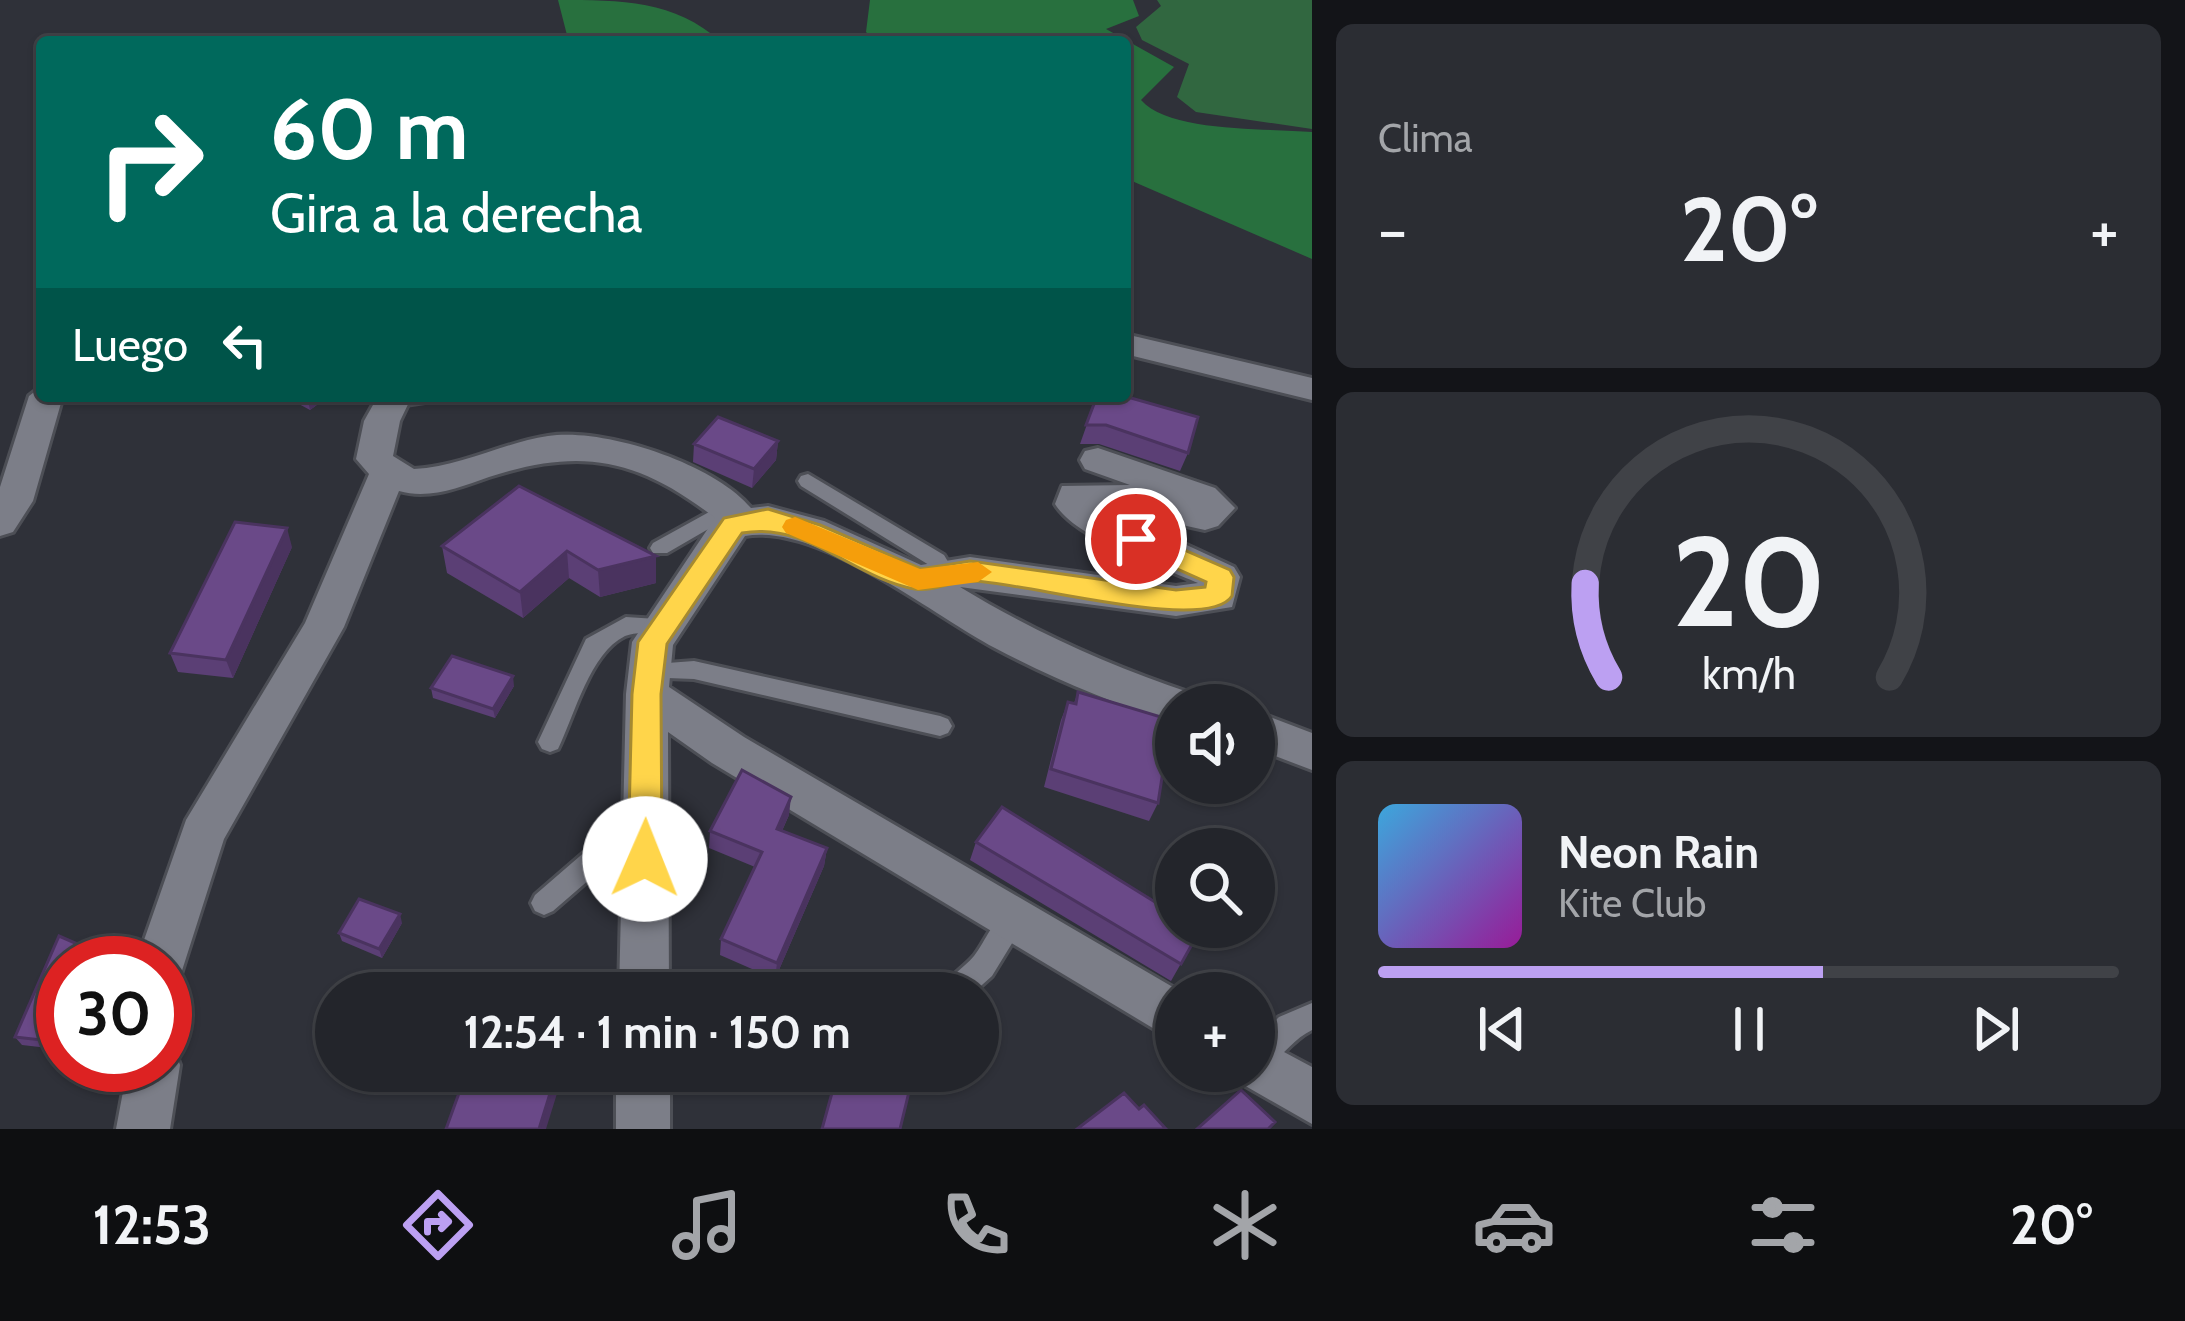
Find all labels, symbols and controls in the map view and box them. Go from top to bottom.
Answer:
text: 60 m [270,78,468,180]
icon: right [72,84,228,240]
text: Clima [1378,114,1472,162]
text: 20° [1680,174,1817,284]
text: Gira a la derecha [270,180,642,246]
text: − [1378,189,1407,270]
text: + [2090,189,2119,270]
icon: left [212,312,278,378]
text: Luego [72,318,188,372]
pin [1085,488,1187,590]
icon: arrive [1103,506,1169,572]
text: 20 [1671,507,1826,658]
text: km/h [1702,648,1795,700]
map controls [1155,684,1275,1092]
button: sound [1155,684,1275,804]
position arrow [582,796,708,922]
text: Neon Rain [1558,825,1759,879]
button: search [1155,828,1275,948]
text: Kite Club [1558,879,1706,927]
speed limit sign: 30 [36,936,192,1092]
button: + [1155,972,1275,1092]
icon: previous [1469,996,1535,1062]
icon: pause [1716,996,1782,1062]
icon: next [1963,996,2029,1062]
text: 12:54 · 1 min · 150 m [463,1005,851,1059]
icon: directions [396,1183,480,1267]
icon: music [665,1183,749,1267]
icon: phone [934,1183,1018,1267]
icon: climate [1203,1183,1287,1267]
icon: car [1472,1183,1556,1267]
icon: filters [1741,1183,1825,1267]
text: 12:53 [93,1192,211,1258]
text: 20° [2010,1192,2092,1258]

